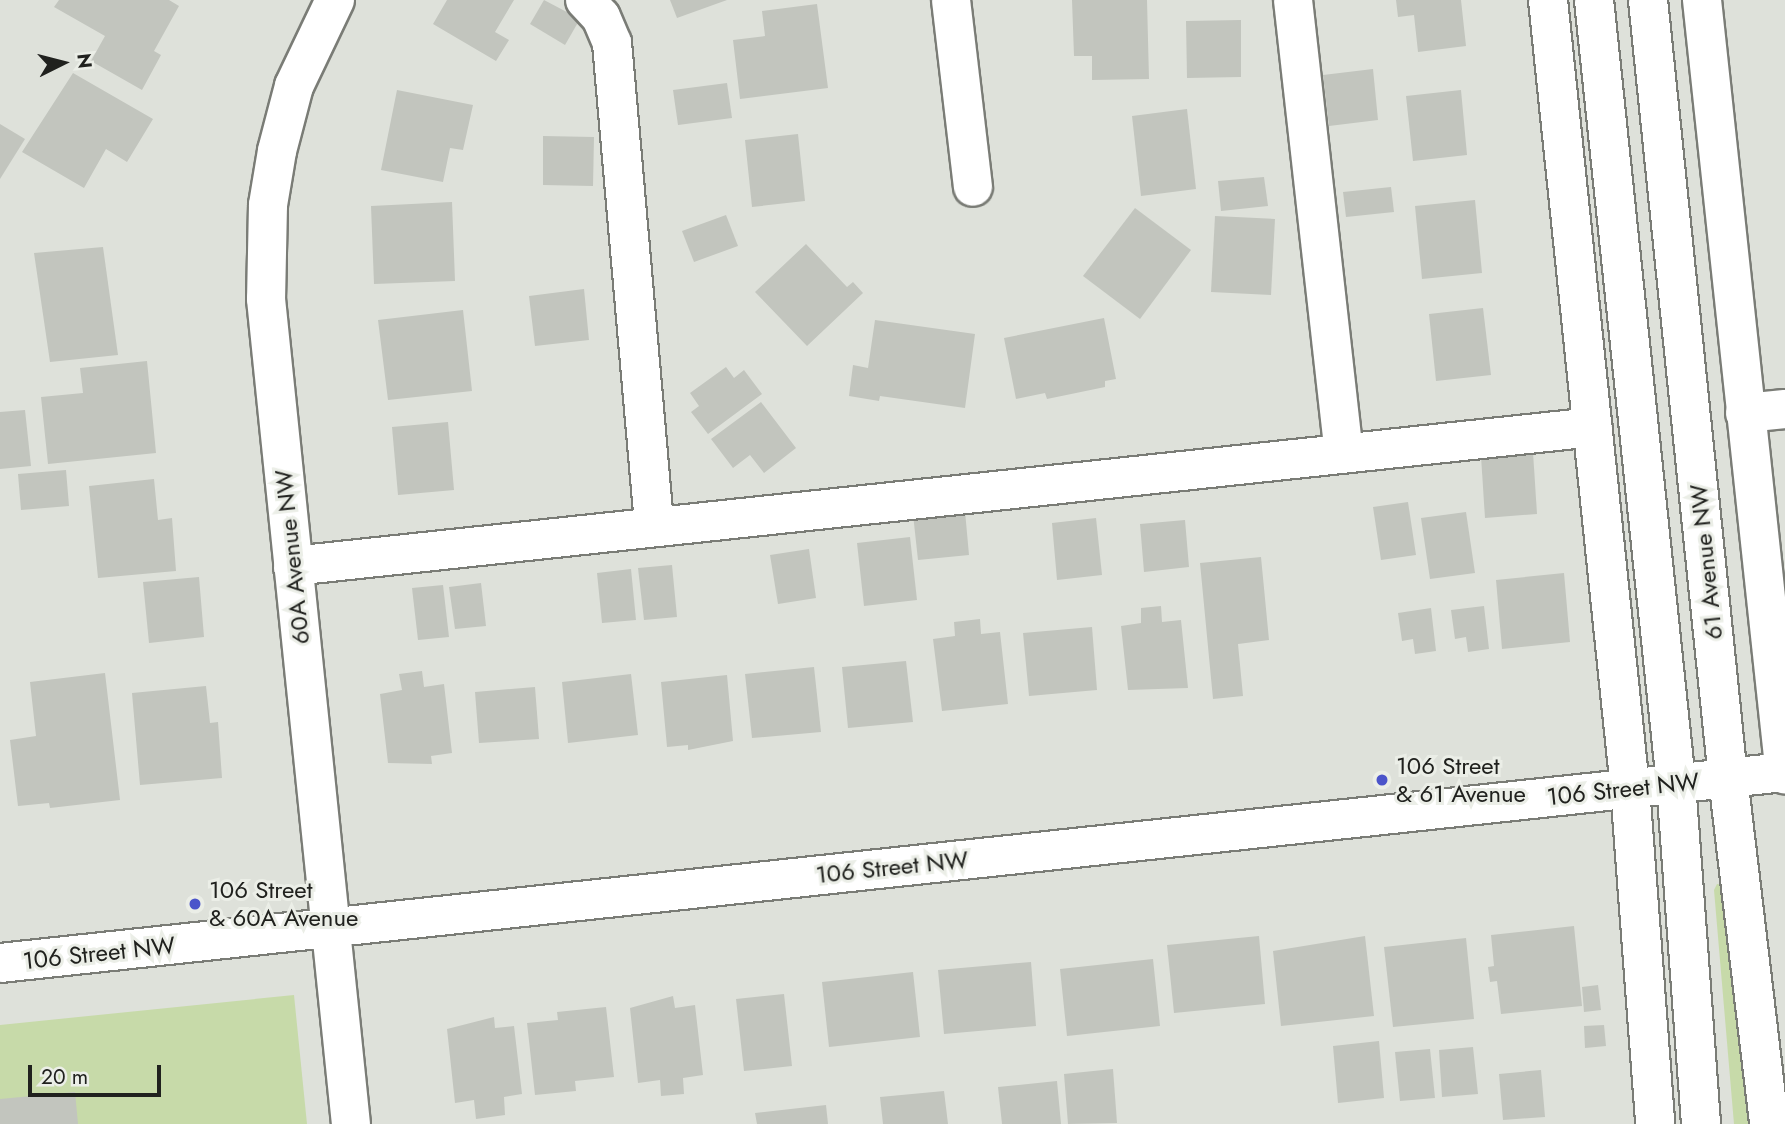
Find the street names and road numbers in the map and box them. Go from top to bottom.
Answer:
street label: 60A Avenue NW [269,468,315,646]
street label: 61 Avenue NW [1684,483,1728,641]
street label: 106 Street NW [1545,767,1701,811]
street label: 106 Street NW [814,845,970,889]
street label: 106 Street NW [21,931,177,975]

